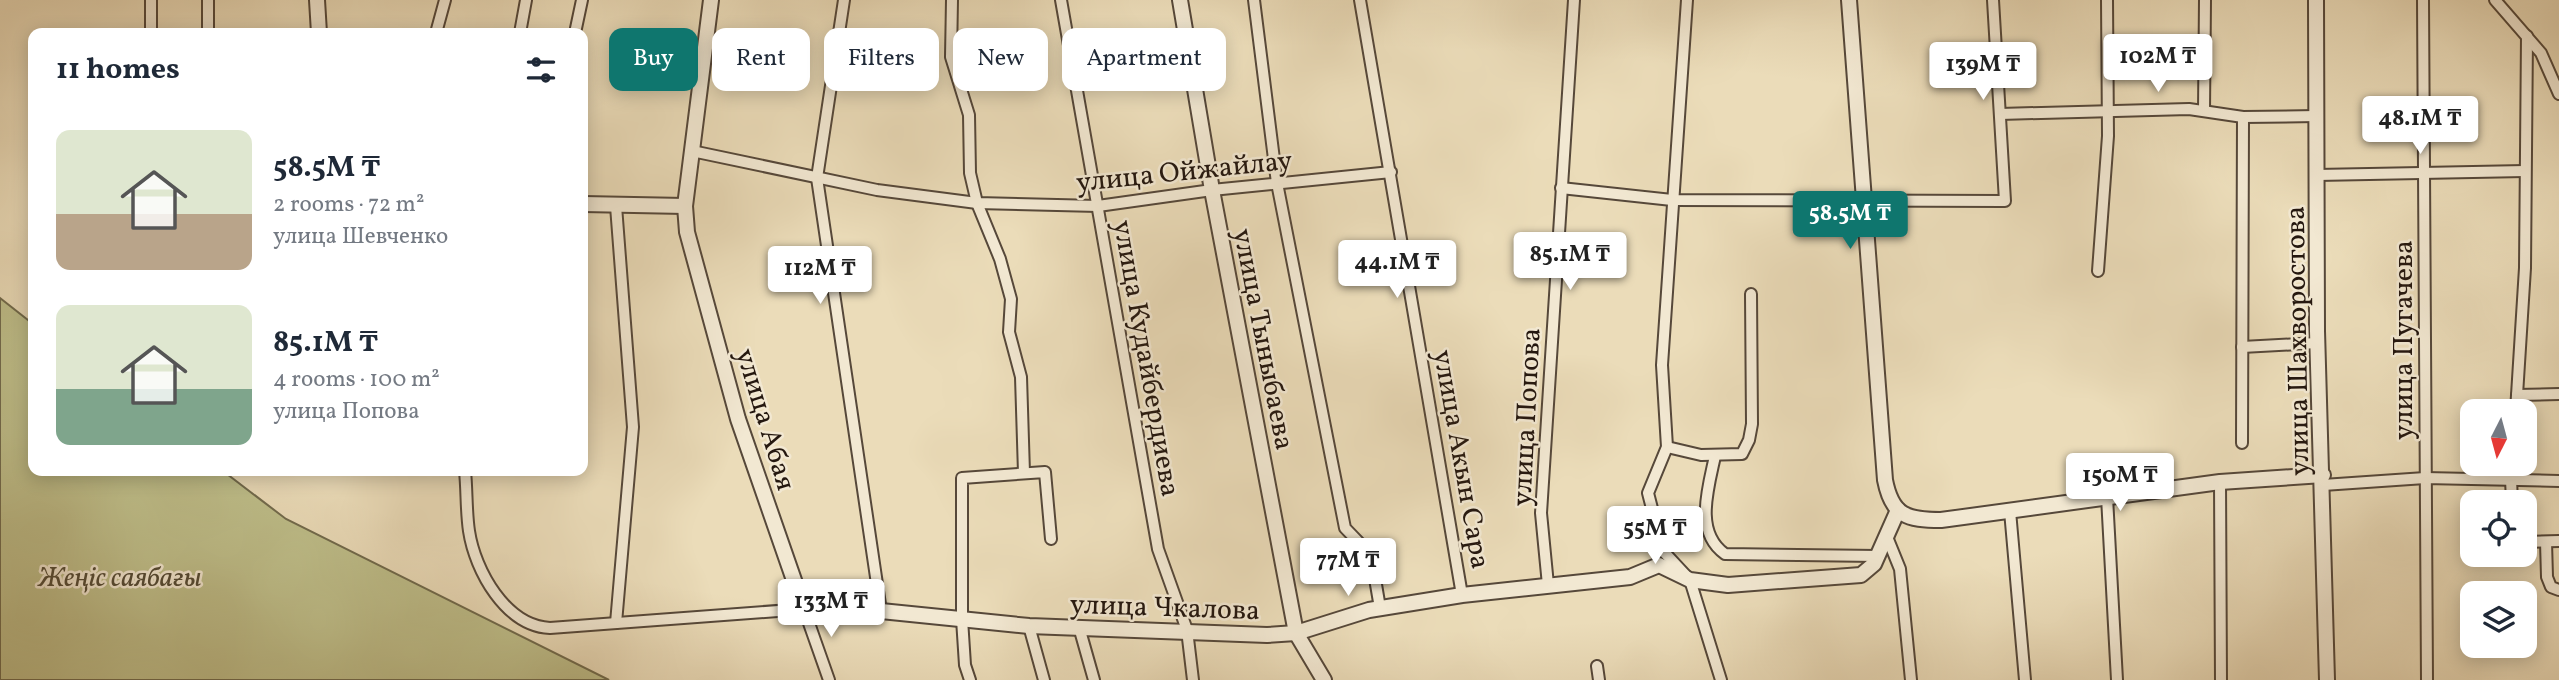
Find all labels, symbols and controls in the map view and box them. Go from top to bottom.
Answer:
chip: Buy [609,28,698,91]
chip: Rent [712,28,810,91]
chip: Filters [824,28,939,91]
chip: New [953,28,1048,91]
chip: Apartment [1062,28,1226,91]
pin: 102M ₸ [2101,34,2215,94]
text: 102M ₸ [2119,41,2197,73]
pin: 139M ₸ [1926,42,2040,102]
text: 11 homes [56,49,180,91]
text: 139M ₸ [1945,49,2021,81]
icon: filters [522,51,560,89]
pin: 48.1M ₸ [2355,96,2485,156]
text: 48.1M ₸ [2378,103,2462,135]
street label: улица Ойжайлау [1074,142,1294,203]
text: 58.5M ₸ [273,147,381,189]
icon: home [112,158,196,242]
text: 2 rooms · 72 m² [273,189,424,221]
pin: 58.5M ₸ [1785,191,1915,251]
text: 58.5M ₸ [1809,198,1891,230]
street label: улица Шахворостова [2277,206,2320,476]
street label: улица Кудайбердиева [1102,217,1189,500]
text: улица Шевченко [273,221,448,253]
street label: улица Тыныбаева [1222,225,1303,454]
pin: 85.1M ₸ [1505,232,1635,292]
text: 85.1M ₸ [1530,239,1610,271]
pin: 44.1M ₸ [1332,240,1462,300]
street label: улица Пугачева [2385,240,2424,440]
pin: 112M ₸ [763,246,877,306]
text: 44.1M ₸ [1354,247,1440,279]
text: 112M ₸ [784,253,856,285]
text: 85.1M ₸ [273,322,378,364]
street label: улица Попова [1503,327,1552,507]
icon: home [112,333,196,417]
street label: улица Абая [725,344,805,496]
street label: улица Акын Сара [1422,347,1499,572]
text: 4 rooms · 100 m² [273,364,440,396]
text: улица Попова [273,396,420,428]
north arrow [2460,399,2538,476]
map controls [2460,399,2537,658]
pin: 150M ₸ [2063,454,2177,513]
text: 150M ₸ [2082,460,2158,492]
button: locate [2460,490,2537,567]
pin: 55M ₸ [1606,506,1704,566]
text: 55M ₸ [1623,513,1687,545]
pin: 77M ₸ [1299,538,1397,598]
text: 77M ₸ [1316,545,1380,577]
park label: Жеңіс саябағы [37,559,202,598]
pin: 133M ₸ [774,580,888,639]
button: layers [2460,581,2537,658]
text: 133M ₸ [794,586,868,618]
street label: улица Чкалова [1069,586,1261,631]

